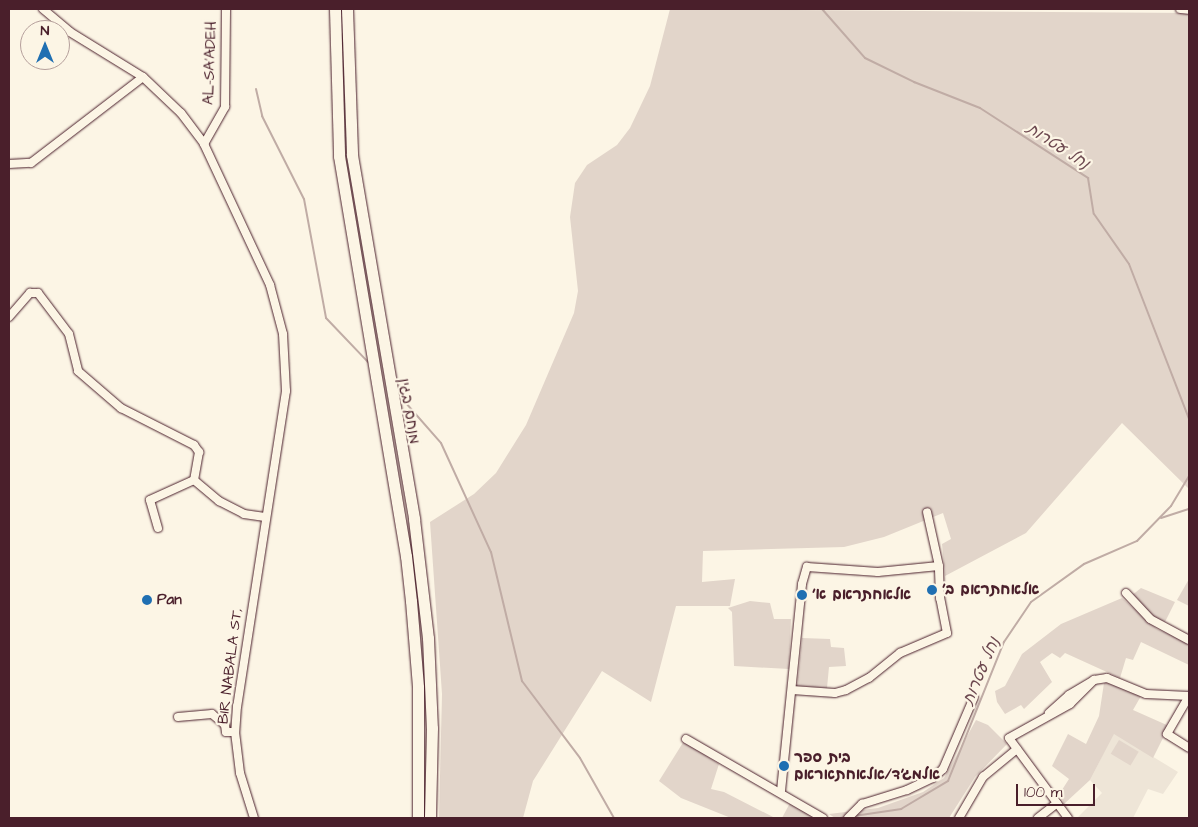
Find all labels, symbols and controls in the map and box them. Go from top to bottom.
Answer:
north arrow [20,20,70,70]
text: N [41,21,49,41]
street label: AL-SA'ADEH [200,21,220,105]
water label: נחל עטרות [1023,119,1093,173]
street label: מנחם בגין [394,377,424,445]
place label: אלאחתראם ב׳ [942,581,1039,599]
marker: אלאחתראם ב׳ [926,584,938,596]
place label: אלאחתראם א׳ [812,586,911,604]
marker: אלאחתראם א׳ [796,589,808,601]
place label: Pan [157,591,182,609]
marker: Pan [141,594,153,606]
street label: BIR NABALA ST, [214,607,246,725]
water label: נחל עטרות [958,635,1004,707]
place label: בית ספר אלמג׳ד/אלאחתאראם [794,748,940,783]
marker: בית ספר אלמג׳ד/אלאחתאראם [778,760,790,772]
scale bar [1018,774,1097,806]
text: 100 m [1024,782,1063,803]

